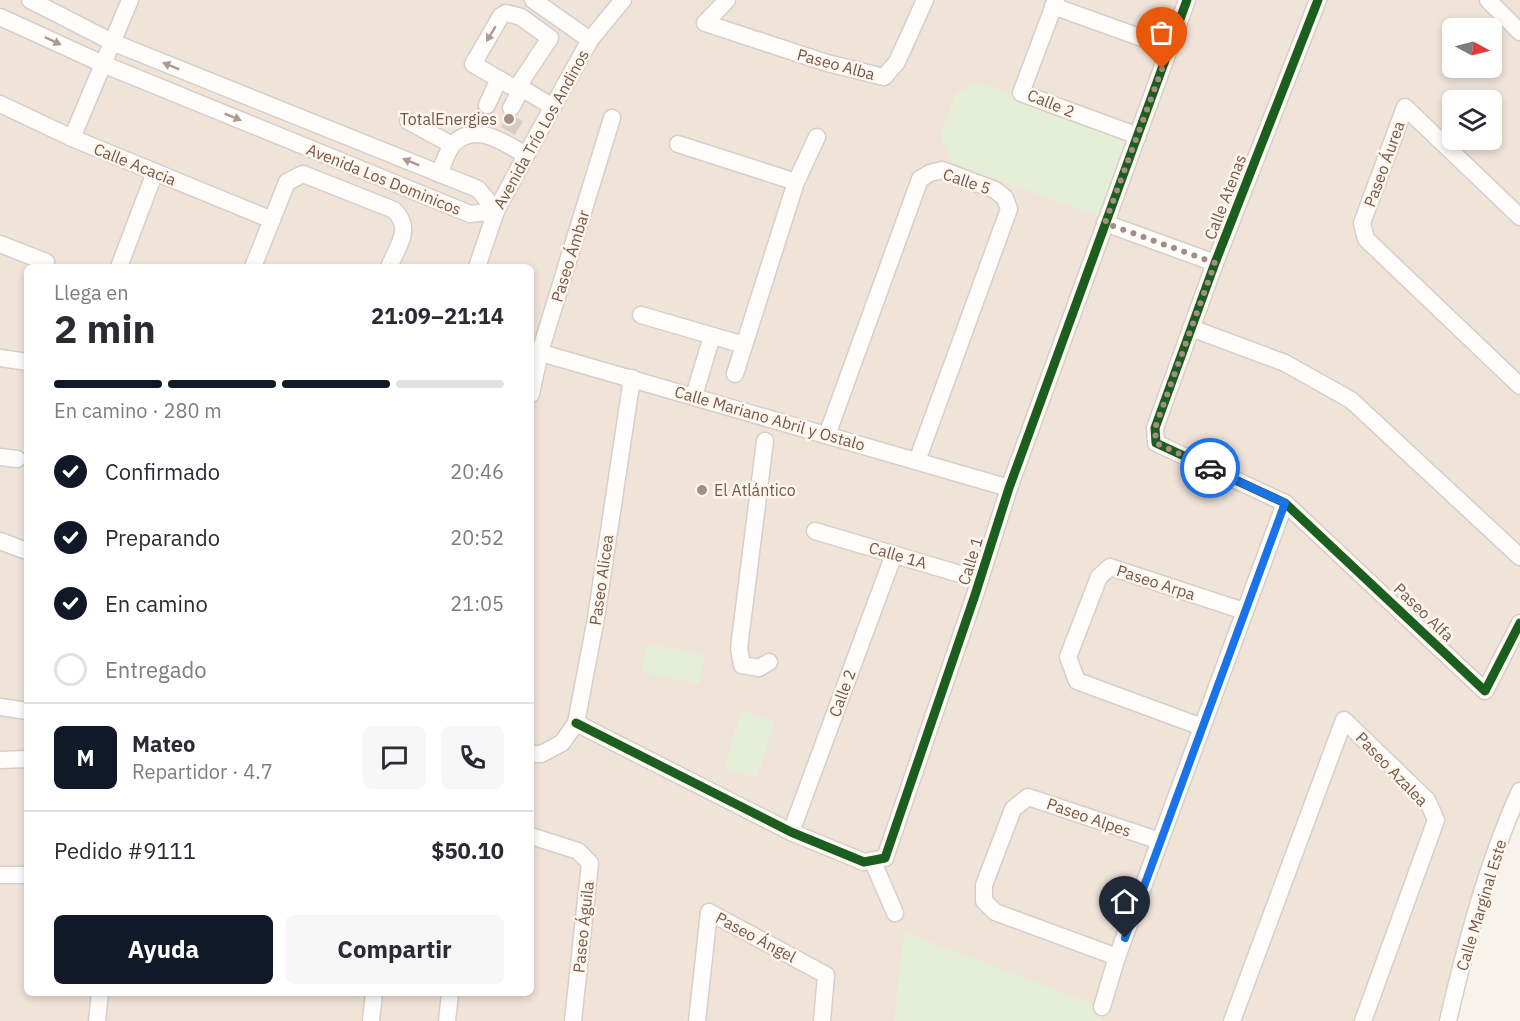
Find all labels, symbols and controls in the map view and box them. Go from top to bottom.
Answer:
pin [1136,7,1187,69]
icon: bag [1145,16,1178,49]
north arrow [1442,18,1502,78]
map controls [1442,18,1502,150]
one-way arrow [486,26,496,43]
one-way arrow [45,37,62,46]
street label: Paseo Alba [795,44,878,84]
street label: Avenida Trío Los Andinos [489,46,593,212]
one-way arrow [162,61,180,71]
street label: Calle 2 [1024,85,1078,121]
button: layers [1442,90,1502,150]
place label: TotalEnergies [400,109,497,129]
one-way arrow [224,112,242,122]
marker: TotalEnergies [502,112,516,126]
street label: Paseo Áurea [1358,118,1409,210]
street label: Calle Acacia [91,138,180,190]
street label: Avenida Los Dominicos [304,139,464,219]
street label: Calle Atenas [1200,152,1250,242]
one-way arrow [402,157,420,166]
street label: Calle 5 [940,164,994,198]
street label: Paseo Ámbar [546,207,594,304]
text: Llega en [54,279,129,306]
text: 21:09–21:14 [371,301,504,330]
text: 2 min [54,303,156,354]
street label: Calle Mariano Abril y Ostalo [672,381,868,455]
text: En camino · 280 m [54,397,222,424]
courier [1180,438,1240,498]
icon: car [1194,452,1227,485]
icon: check [54,455,87,488]
text: Confirmado [105,457,220,486]
text: 20:46 [450,458,504,485]
place label: El Atlántico [714,480,796,500]
marker: El Atlántico [695,483,709,497]
icon: check [54,521,87,554]
text: Preparando [105,523,220,552]
text: 20:52 [450,524,504,551]
street label: Paseo Alicea [585,533,617,627]
street label: Calle 1 [953,535,987,587]
street label: Calle 1A [867,537,929,573]
street label: Paseo Arpa [1114,560,1198,604]
street label: Paseo Alfa [1390,579,1459,646]
icon: check [54,587,87,620]
text: En camino [105,589,208,618]
text: 21:05 [450,590,504,617]
text: Entregado [105,655,206,684]
street label: Calle 2 [824,666,860,720]
button: chat [363,726,426,789]
button: phone [441,726,504,789]
street label: Paseo Azalea [1352,728,1433,811]
text: Mateo [132,729,196,758]
text: M [76,743,95,772]
text: Repartidor · 4.7 [132,758,273,785]
street label: Paseo Alpes [1044,793,1134,841]
text: Pedido #9111 [54,836,196,865]
text: $50.10 [431,836,504,865]
street label: Calle Marginal Este [1452,837,1511,973]
pin [1099,876,1150,938]
street label: Paseo Águila [567,880,598,974]
icon: home [1108,885,1141,918]
street label: Paseo Ángel [712,907,800,967]
button: Ayuda [54,915,273,984]
button: Compartir [285,915,504,984]

